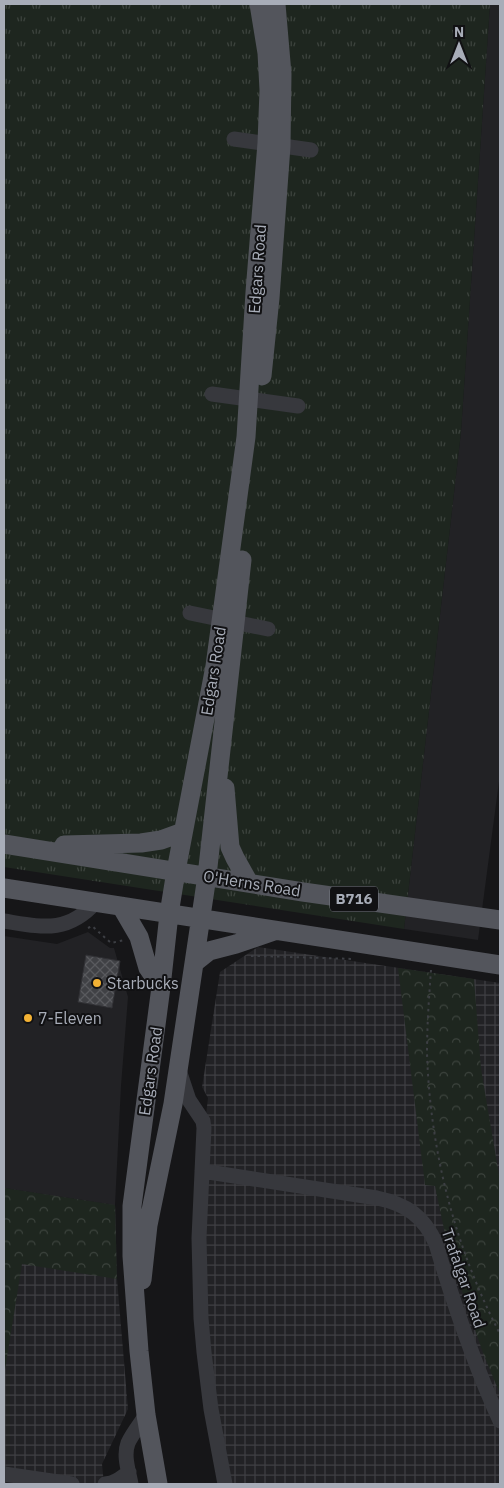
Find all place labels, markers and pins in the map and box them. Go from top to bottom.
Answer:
place label: Starbucks [107,973,179,993]
marker: Starbucks [91,977,103,989]
place label: 7-Eleven [38,1008,102,1028]
marker: 7-Eleven [22,1012,34,1024]

